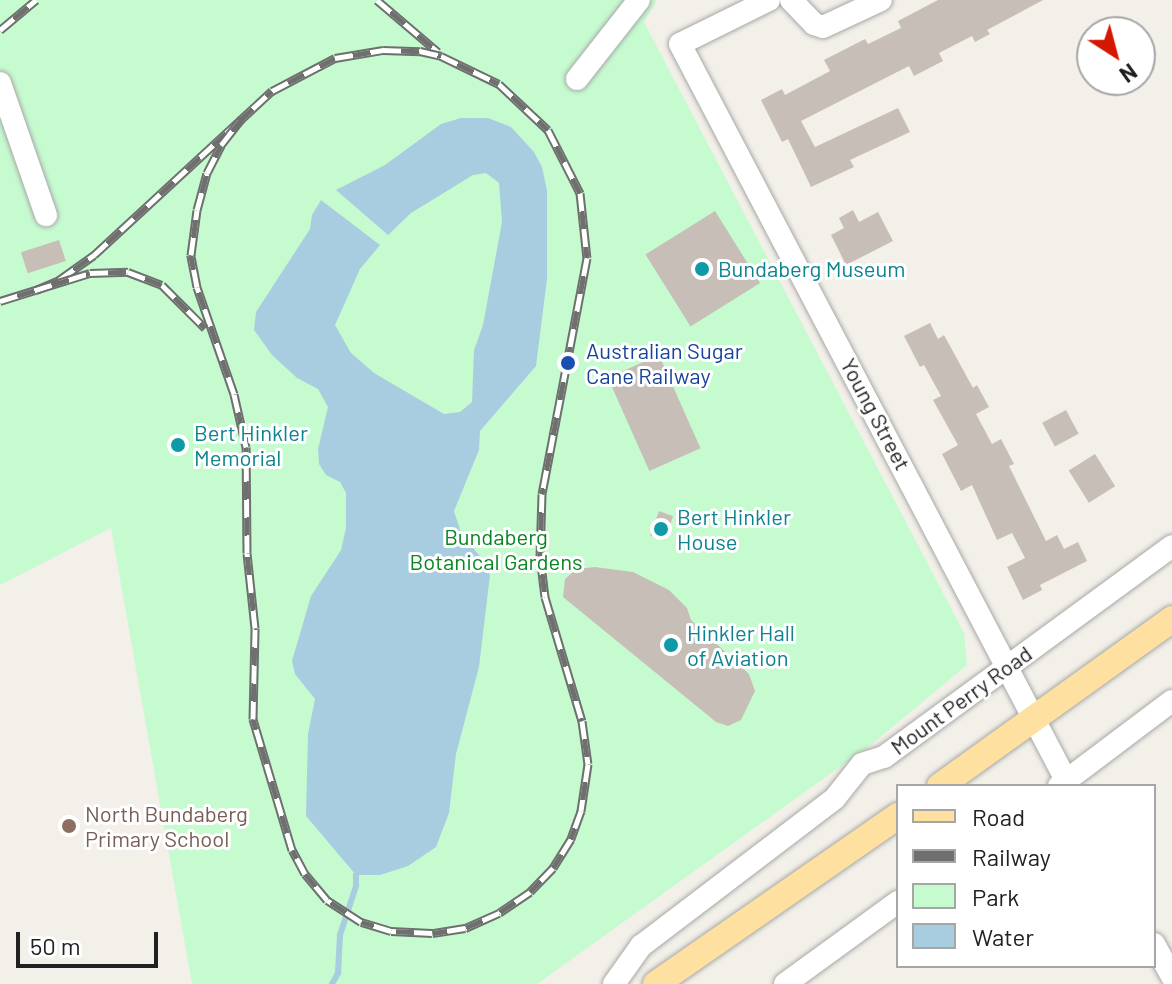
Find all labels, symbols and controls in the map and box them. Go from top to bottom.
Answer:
north arrow [1076,16,1156,96]
text: N [1115,59,1143,89]
place label: Bundaberg Museum [718,256,906,282]
marker: Bundaberg Museum [693,260,711,278]
place label: Australian Sugar Cane Railway [586,337,743,388]
marker: Australian Sugar Cane Railway [557,352,579,374]
street label: Young Street [835,354,917,474]
place label: Bert Hinkler Memorial [194,419,308,470]
marker: Bert Hinkler Memorial [169,436,187,454]
place label: Bert Hinkler House [677,503,791,554]
marker: Bert Hinkler House [652,520,670,538]
park label: Bundaberg Botanical Gardens [409,523,583,574]
place label: Hinkler Hall of Aviation [687,619,795,670]
marker: Hinkler Hall of Aviation [662,636,680,654]
street label: Mount Perry Road [885,640,1037,760]
legend [896,784,1156,968]
place label: North Bundaberg Primary School [85,800,248,852]
text: Road [972,802,1025,831]
marker: North Bundaberg Primary School [60,817,78,835]
text: Railway [972,842,1051,871]
text: Park [972,882,1019,911]
scale bar [20,916,162,966]
text: Water [972,922,1034,951]
text: 50 m [30,931,81,960]

